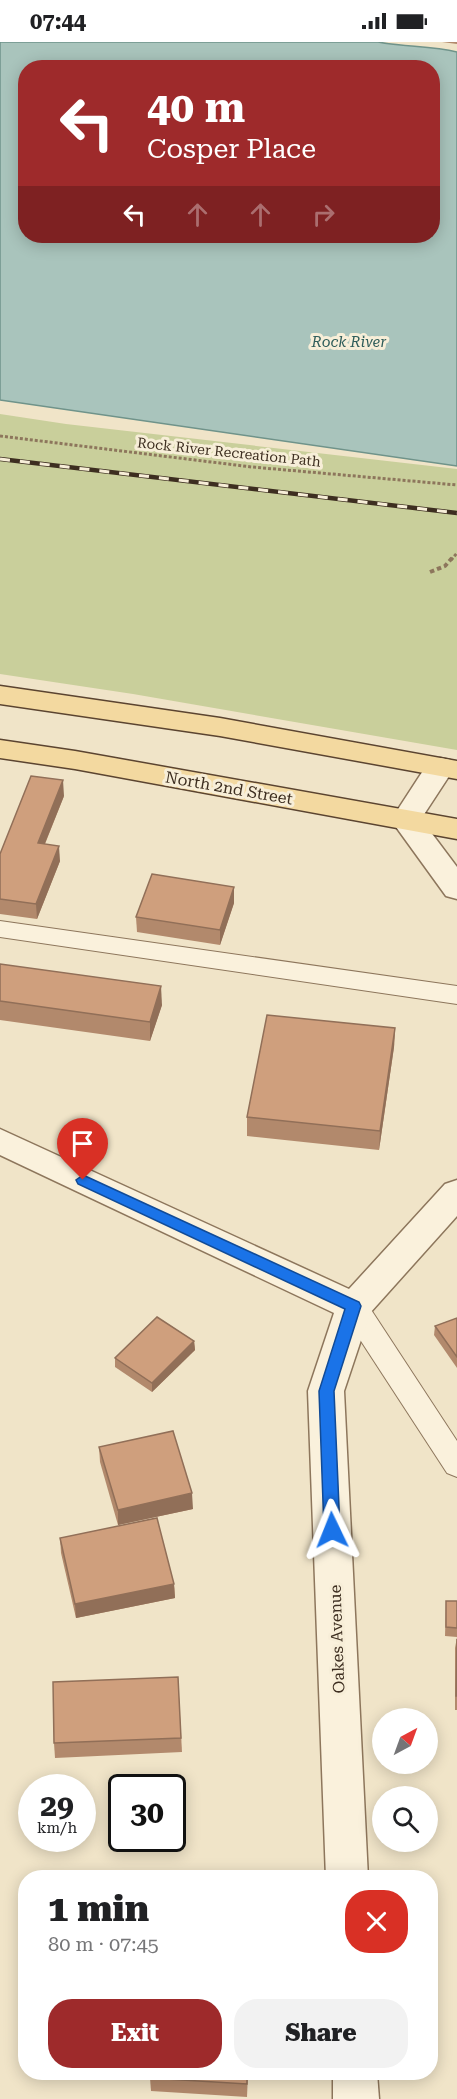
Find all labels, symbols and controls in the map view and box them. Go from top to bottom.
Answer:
text: 07:44 [30,9,86,34]
text: 40 m [147,83,245,132]
icon: left [48,84,126,162]
text: Cosper Place [147,133,316,165]
icon: left [118,198,151,231]
icon: ahead [181,198,214,231]
icon: ahead [244,198,277,231]
icon: right [307,198,340,231]
water label: Rock River [310,333,387,351]
street label: Rock River Recreation Path [136,434,322,470]
street label: North 2nd Street [164,767,294,809]
pin [57,1118,108,1180]
icon: arrive [66,1127,99,1160]
position arrow [300,1498,364,1562]
street label: Oakes Avenue [326,1584,348,1694]
north arrow [372,1708,438,1774]
map controls [372,1708,438,1852]
speed limit sign: 30 [108,1774,186,1852]
button: search [372,1786,438,1852]
text: 29 [40,1788,74,1823]
text: km/h [37,1819,77,1837]
text: 1 min [48,1888,149,1930]
button: close [345,1890,408,1953]
text: 80 m · 07:45 [48,1932,159,1956]
button: Exit [48,1999,222,2068]
button: Share [234,1999,408,2068]

